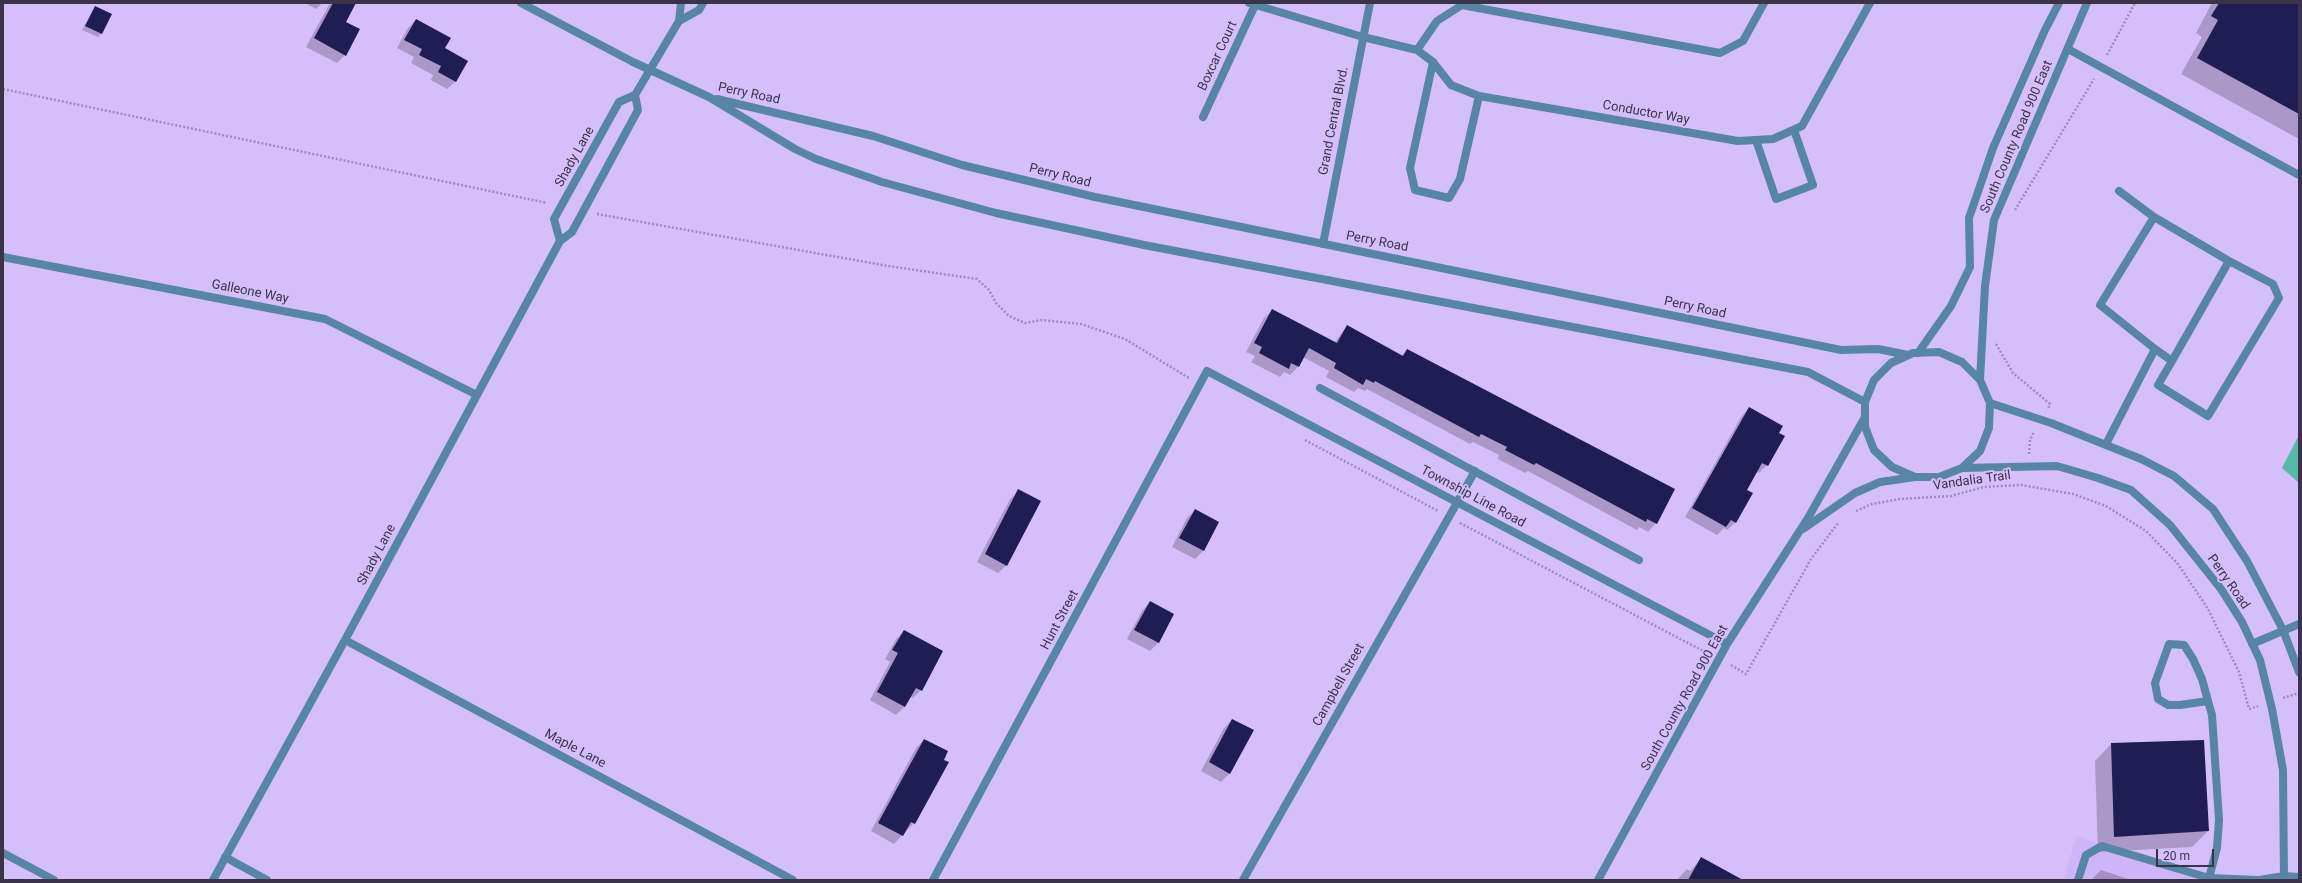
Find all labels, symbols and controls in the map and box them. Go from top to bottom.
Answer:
street label: Boxcar Court [1195,19,1241,93]
street label: South County Road 900 East [1978,58,2056,216]
street label: Grand Central Blvd. [1316,65,1352,177]
street label: Perry Road [716,80,782,108]
street label: Conductor Way [1601,98,1691,128]
street label: Shady Lane [552,124,598,190]
street label: Perry Road [1027,161,1093,191]
street label: Perry Road [1345,228,1409,256]
street label: Galleone Way [210,277,290,307]
street label: Perry Road [1662,294,1728,322]
street label: Township Line Road [1418,463,1528,531]
street label: Vandalia Trail [1932,468,2012,494]
street label: Shady Lane [354,522,400,588]
street label: Perry Road [2204,552,2252,612]
street label: Hunt Street [1038,587,1082,653]
street label: South County Road 900 East [1638,622,1732,774]
street label: Campbell Street [1310,641,1368,729]
street label: Maple Lane [542,726,608,772]
scale bar [2158,841,2216,867]
text: 20 m [2163,849,2190,863]

